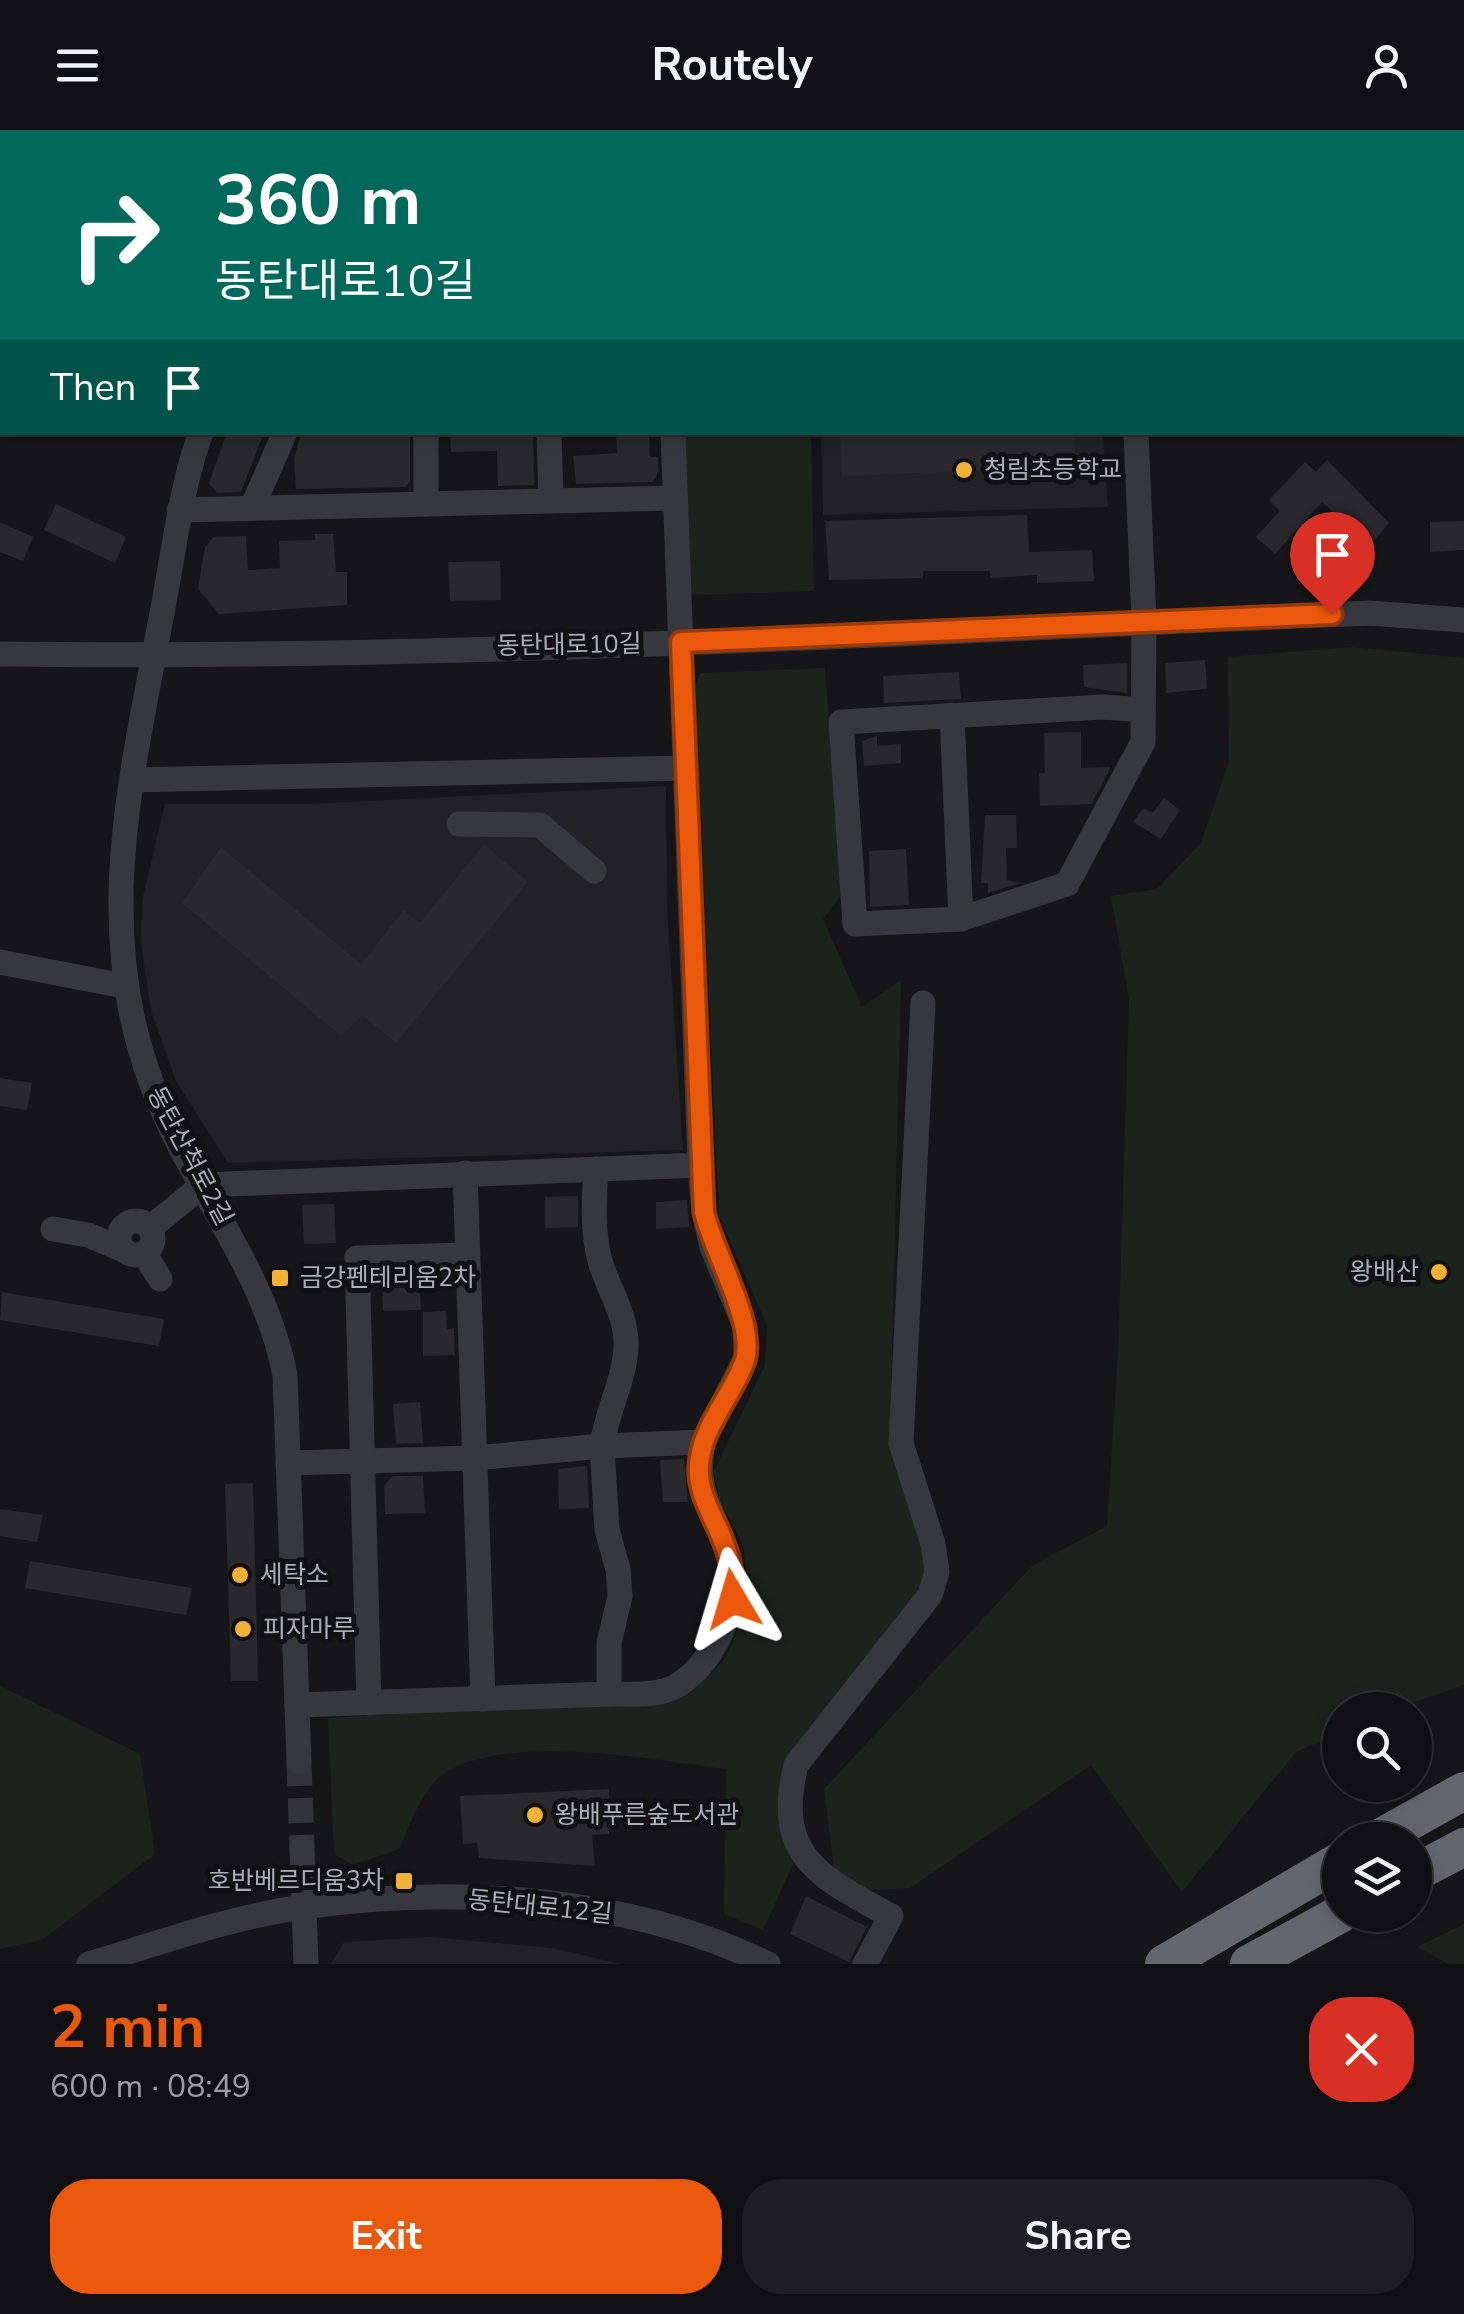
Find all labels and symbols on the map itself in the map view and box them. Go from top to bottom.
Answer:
place label: 청림초등학교 [984,453,1122,487]
marker: 청림초등학교 [953,459,975,481]
pin [1290,512,1375,615]
street label: 동탄대로10길 [496,627,642,663]
street label: 동탄산척로2길 [139,1080,241,1232]
place label: 왕배산 [1350,1255,1419,1289]
place label: 금강펜테리움2차 [300,1261,476,1295]
marker: 왕배산 [1428,1261,1450,1283]
marker: 금강펜테리움2차 [269,1267,291,1289]
position arrow [681,1547,785,1651]
place label: 세탁소 [260,1558,329,1592]
marker: 세탁소 [229,1564,251,1586]
place label: 피자마루 [263,1612,355,1646]
marker: 피자마루 [232,1618,254,1640]
place label: 왕배푸른숲도서관 [555,1798,739,1832]
marker: 왕배푸른숲도서관 [524,1804,546,1826]
place label: 호반베르디움3차 [208,1864,384,1898]
marker: 호반베르디움3차 [393,1870,415,1892]
street label: 동탄대로12길 [466,1883,614,1931]

